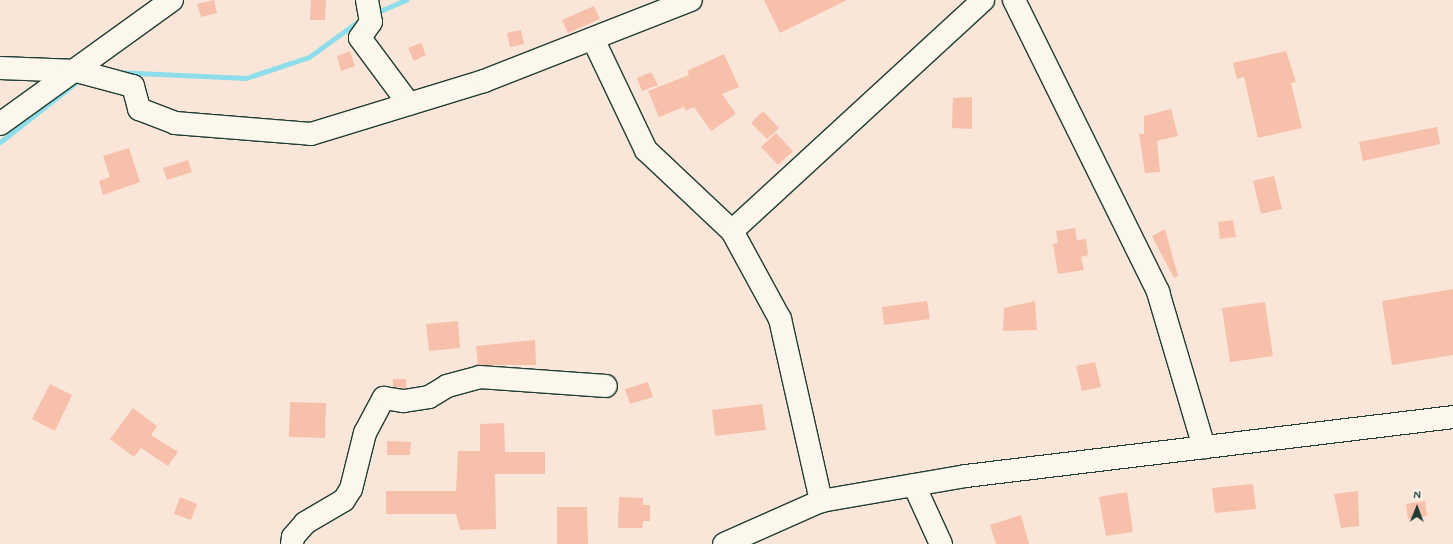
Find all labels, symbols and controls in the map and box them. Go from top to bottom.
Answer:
north arrow [1397,488,1437,528]
text: N [1413,489,1421,503]

